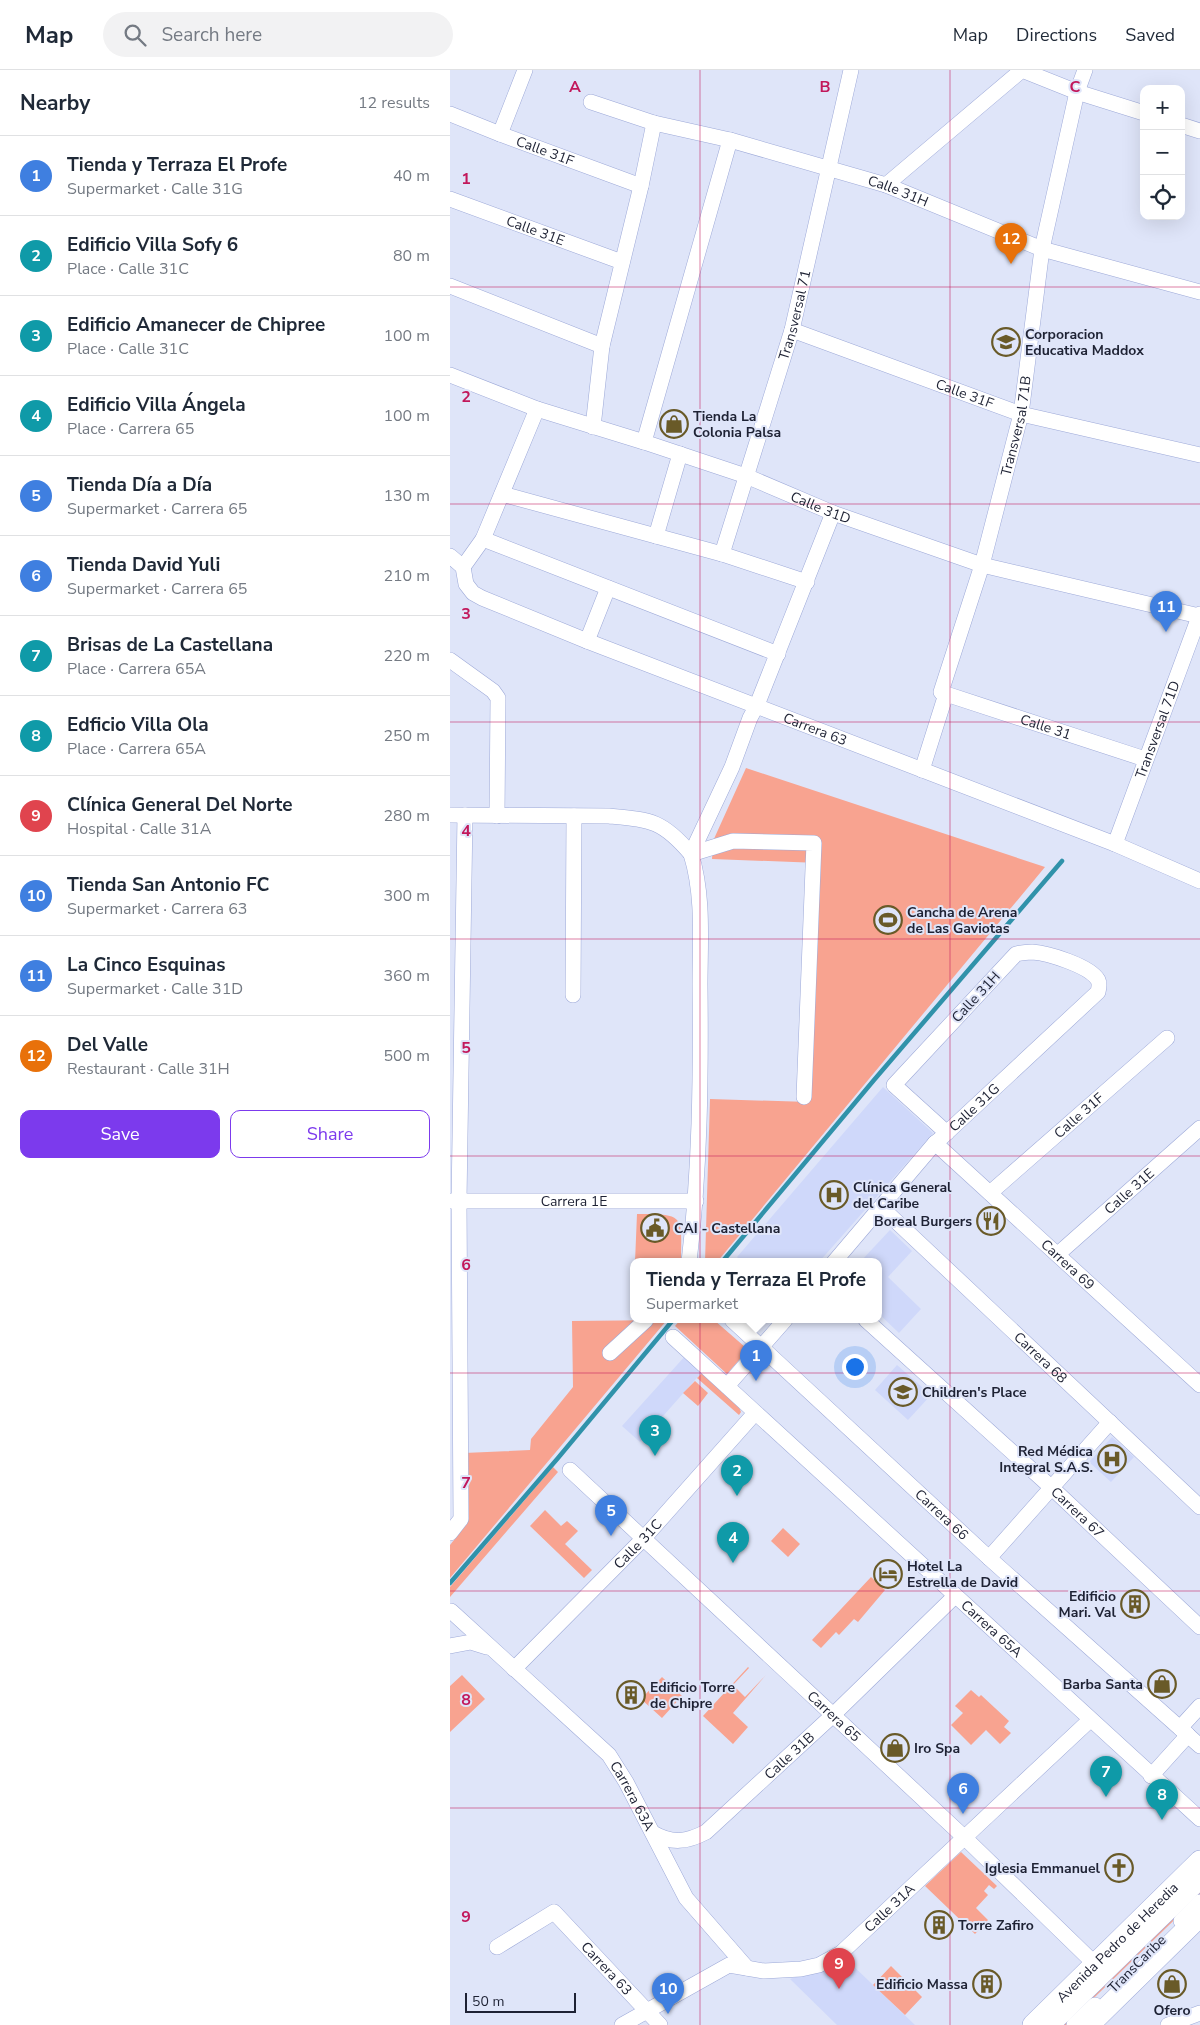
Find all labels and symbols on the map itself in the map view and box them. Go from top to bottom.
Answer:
text: A [569,76,581,98]
text: B [819,76,831,98]
text: C [1070,76,1081,98]
street label: Calle 31F [514,131,577,170]
text: 1 [461,168,471,190]
street label: Calle 31H [866,171,931,211]
street label: Calle 31E [504,211,567,250]
pin: 12 [995,223,1027,264]
street label: Transversal 71 [774,268,815,362]
place label: Corporacion Educativa Maddox [1025,325,1144,360]
school or university icon: Corporacion Educativa Maddox [991,327,1021,357]
street label: Calle 31F [933,374,997,413]
street label: Transversal 71B [996,375,1035,478]
text: 2 [461,386,471,408]
place label: Tienda La Colonia Palsa [693,407,781,442]
shop icon: Tienda La Colonia Palsa [659,409,689,439]
street label: Calle 31D [788,487,853,528]
pin: 11 [1150,591,1182,632]
text: 3 [461,603,471,625]
street label: Transversal 71D [1131,678,1184,781]
street label: Carrera 63 [781,708,850,750]
street label: Calle 31 [1018,709,1074,744]
text: 4 [461,820,471,842]
place label: Cancha de Arena de Las Gaviotas [907,903,1017,938]
sports icon: Cancha de Arena de Las Gaviotas [873,905,903,935]
street label: Calle 31H [947,967,1005,1027]
text: 5 [461,1037,471,1059]
street label: Calle 31G [945,1079,1004,1136]
street label: Calle 31F [1050,1088,1108,1142]
street label: Calle 31E [1100,1164,1158,1218]
place label: Clínica General del Caribe [853,1178,952,1213]
hospital icon: Clínica General del Caribe [819,1180,849,1210]
street label: Carrera 1E [541,1192,607,1211]
restaurant icon: Boreal Burgers [976,1206,1006,1236]
place label: Boreal Burgers [874,1212,972,1231]
public building icon: CAI - Castellana [640,1213,670,1243]
place label: CAI - Castellana [674,1219,780,1238]
street label: Carrera 69 [1037,1235,1099,1294]
text: 6 [461,1254,471,1276]
street label: Carrera 68 [1010,1328,1072,1387]
pin: 1 [740,1340,772,1381]
your location [842,1354,868,1380]
school or university icon: Children's Place [888,1377,918,1407]
place label: Children's Place [922,1383,1027,1402]
pin: 3 [639,1415,671,1456]
place label: Red Médica Integral S.A.S. [999,1442,1093,1477]
hospital icon: Red Médica Integral S.A.S. [1097,1444,1127,1474]
pin: 2 [721,1455,753,1496]
text: 7 [461,1472,471,1494]
street label: Carrera 67 [1047,1482,1109,1542]
street label: Carrera 66 [911,1485,973,1544]
pin: 5 [595,1495,627,1536]
street label: Calle 31C [609,1515,666,1573]
pin: 4 [717,1522,749,1563]
place label: Hotel La Estrella de David [907,1557,1018,1592]
hotel icon: Hotel La Estrella de David [873,1559,903,1589]
place label: Edificio Mari. Val [1059,1587,1117,1622]
building icon: Edificio Mari. Val [1120,1589,1150,1619]
street label: Carrera 65A [957,1596,1027,1662]
shop icon: Barba Santa [1147,1669,1177,1699]
place label: Barba Santa [1063,1675,1143,1694]
place label: Edificio Torre de Chipre [650,1678,735,1713]
building icon: Edificio Torre de Chipre [616,1680,646,1710]
street label: Carrera 65 [803,1686,865,1746]
text: 8 [461,1689,471,1711]
street label: Calle 31B [760,1727,819,1783]
shop icon: Iro Spa [880,1733,910,1763]
place label: Iro Spa [914,1739,960,1758]
pin: 7 [1090,1756,1122,1797]
street label: Carrera 63A [606,1757,659,1834]
pin: 6 [947,1773,979,1814]
pin: 8 [1146,1779,1178,1820]
church icon: Iglesia Emmanuel [1104,1853,1134,1883]
place label: Iglesia Emmanuel [985,1859,1101,1878]
street label: Avenida Pedro de Heredia [1052,1878,1182,2007]
street label: Calle 31A [860,1879,919,1936]
text: 9 [461,1906,471,1928]
building icon: Torre Zafiro [924,1910,954,1940]
place label: Torre Zafiro [958,1916,1034,1935]
street label: TransCaribe [1104,1931,1170,1997]
street label: Carrera 63 [577,1937,637,1999]
pin: 9 [823,1948,855,1989]
building icon: Edificio Massa [972,1969,1002,1999]
shop icon: Ofero [1157,1969,1187,1999]
pin: 10 [652,1973,684,2014]
place label: Edificio Massa [876,1975,968,1994]
scale bar [465,1990,576,2013]
place label: Ofero [1154,2001,1190,2020]

